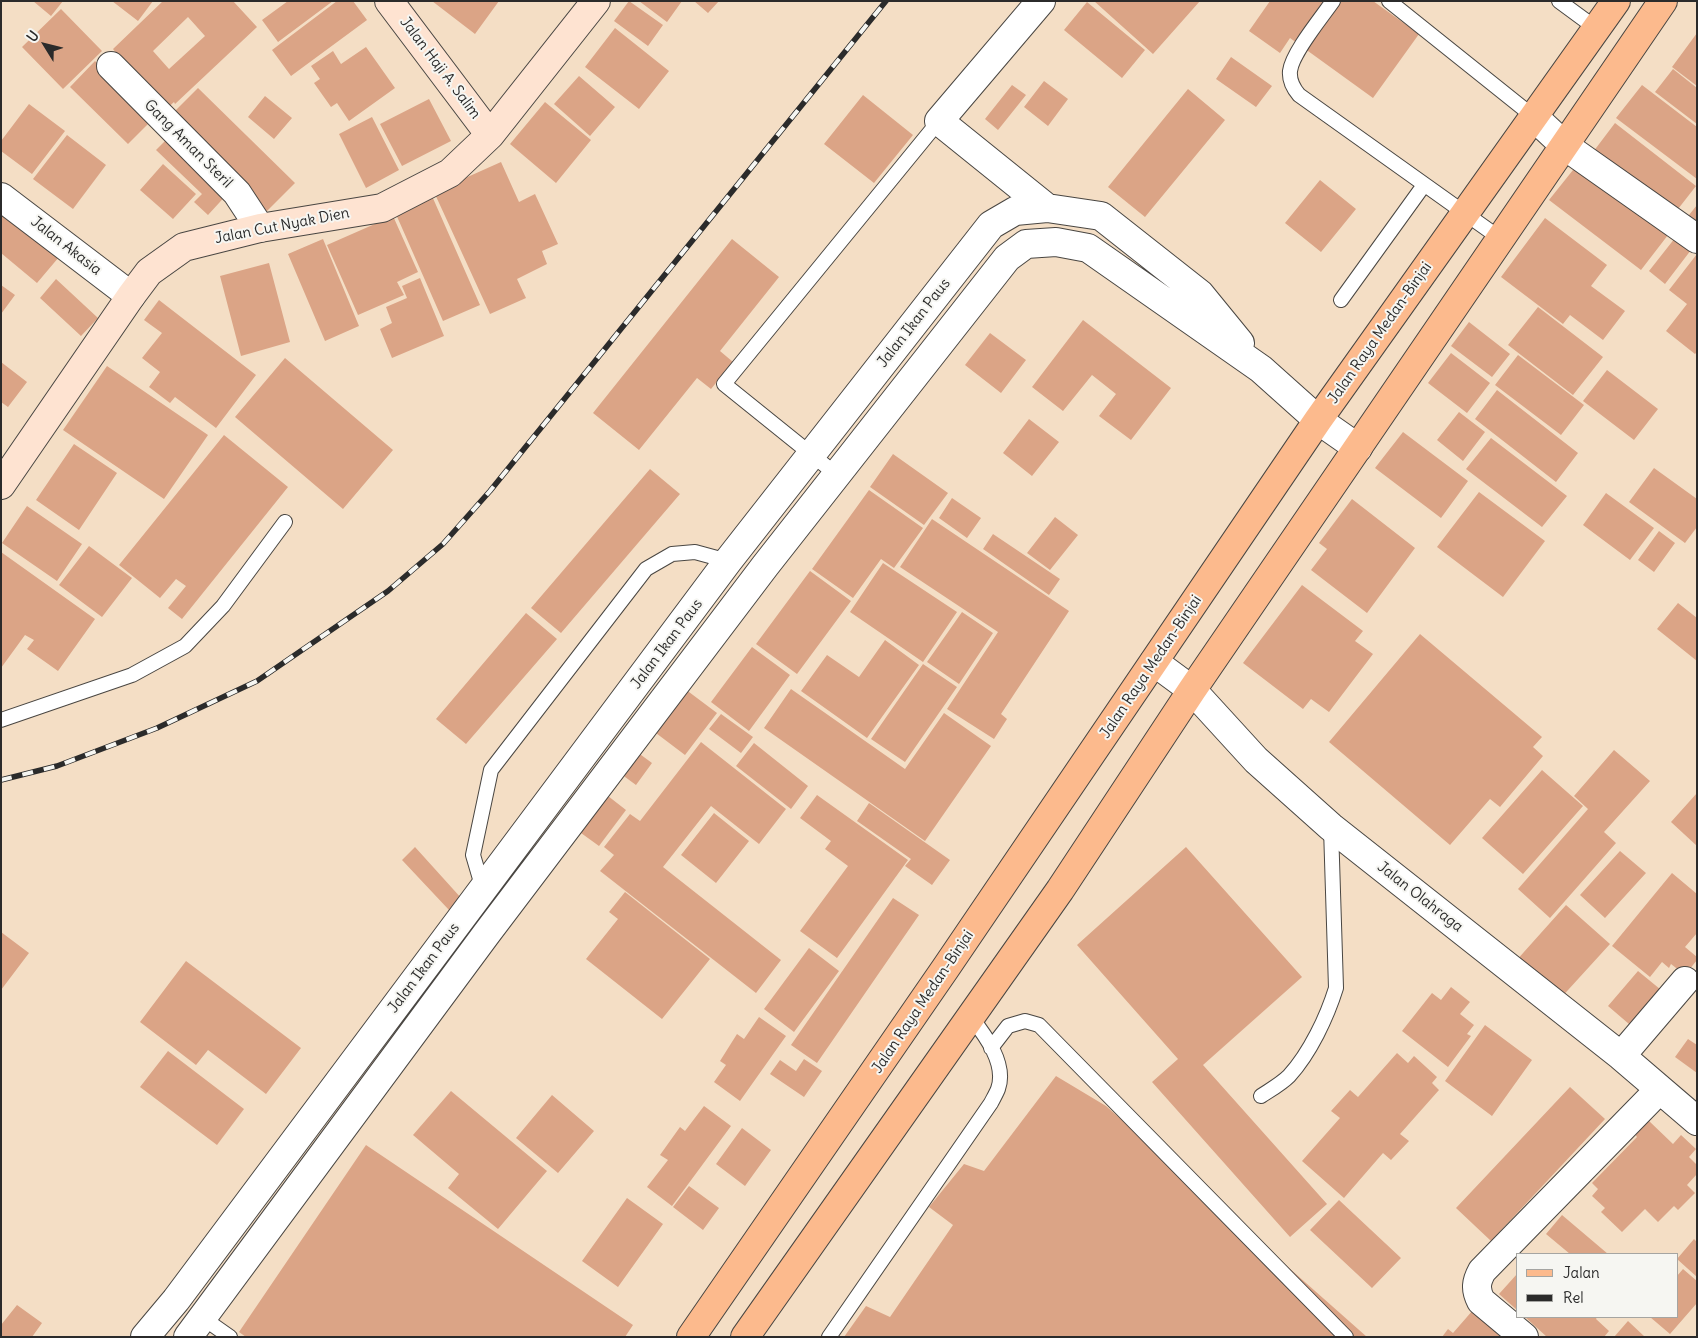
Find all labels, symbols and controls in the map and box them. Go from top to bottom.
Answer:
street label: Jalan Haji A. Salim [396,13,484,123]
north arrow [20,20,70,70]
text: U [23,27,43,45]
street label: Gang Aman Steril [140,96,236,192]
street label: Jalan Cut Nyak Dien [213,204,351,248]
street label: Jalan Akasia [27,213,105,279]
street label: Jalan Raya Medan-Binjai [1324,259,1436,407]
street label: Jalan Ikan Paus [874,275,954,371]
street label: Jalan Raya Medan-Binjai [1096,592,1206,742]
street label: Jalan Ikan Paus [627,595,707,693]
street label: Jalan Olahraga [1374,858,1466,936]
street label: Jalan Ikan Paus [384,919,464,1017]
street label: Jalan Raya Medan-Binjai [868,927,978,1077]
legend [1516,1253,1678,1318]
text: Jalan [1563,1263,1600,1282]
text: Rel [1563,1288,1584,1307]

